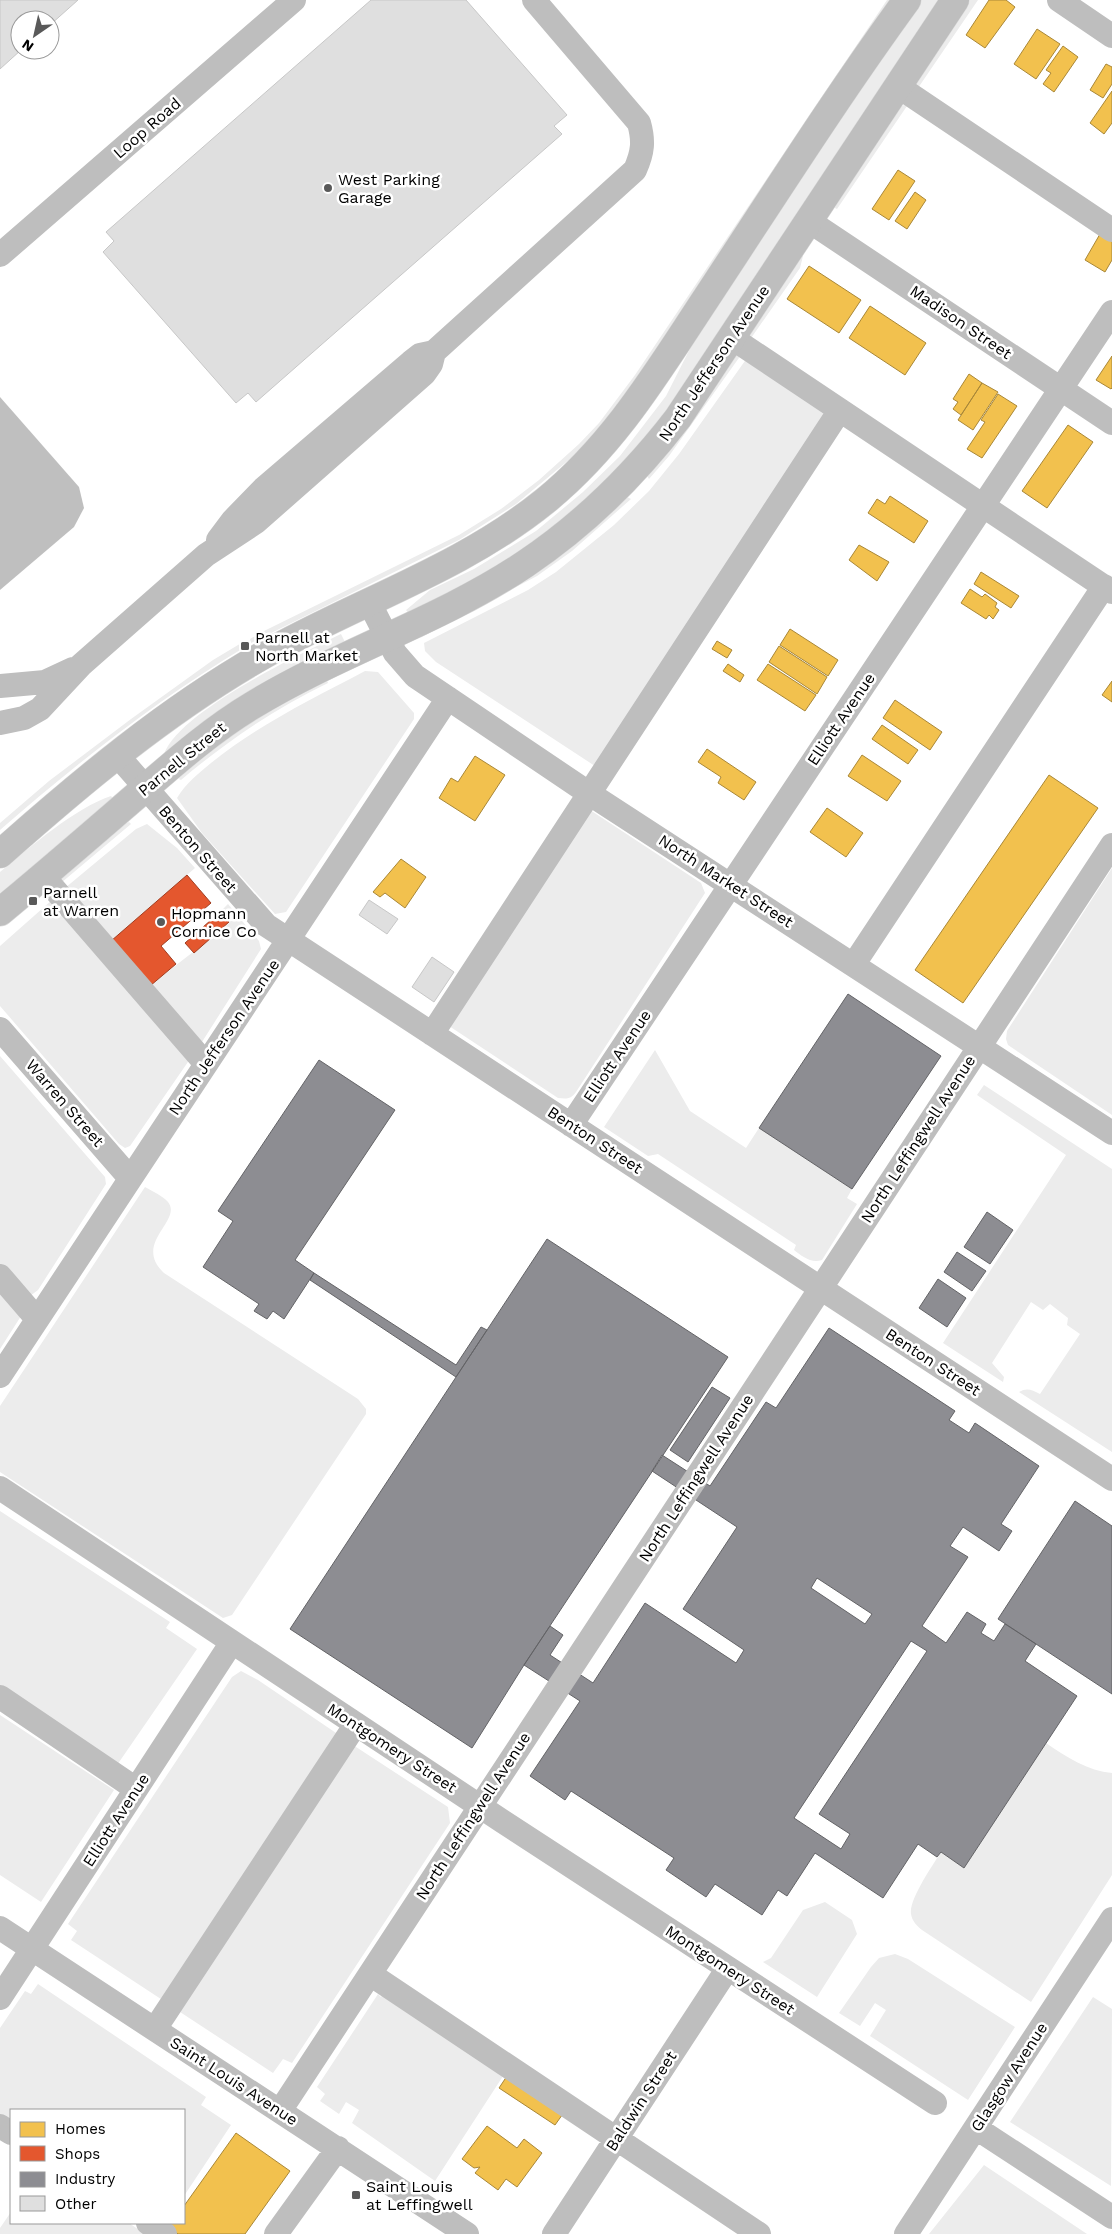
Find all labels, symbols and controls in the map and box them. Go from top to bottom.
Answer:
north arrow [10,10,60,60]
text: N [19,36,37,55]
street label: Loop Road [109,94,185,162]
place label: West Parking Garage [338,170,440,207]
marker: West Parking Garage [322,182,334,194]
street label: North Jefferson Avenue [655,281,773,445]
street label: Madison Street [907,281,1016,363]
place label: Parnell at North Market [255,628,358,665]
marker: Parnell at North Market [239,640,251,652]
street label: Elliott Avenue [803,669,879,769]
street label: Parnell Street [134,718,230,800]
street label: Benton Street [155,802,241,897]
street label: North Market Street [655,830,797,932]
place label: Parnell at Warren [43,883,119,920]
marker: Parnell at Warren [27,895,39,907]
place label: Hopmann Cornice Co [171,904,257,941]
marker: Hopmann Cornice Co [155,916,167,928]
street label: North Jefferson Avenue [165,955,283,1119]
street label: Elliott Avenue [579,1006,655,1106]
street label: North Leffingwell Avenue [857,1052,979,1226]
street label: Warren Street [22,1056,108,1151]
street label: Benton Street [544,1102,646,1178]
street label: Benton Street [882,1324,984,1400]
street label: North Leffingwell Avenue [635,1391,757,1565]
street label: Montgomery Street [324,1699,460,1797]
street label: North Leffingwell Avenue [412,1729,534,1903]
street label: Elliott Avenue [79,1770,153,1870]
street label: Montgomery Street [662,1921,798,2019]
street label: Glasgow Avenue [967,2019,1051,2135]
street label: Saint Louis Avenue [167,2033,301,2129]
street label: Baldwin Street [602,2047,681,2155]
legend [10,2109,185,2224]
text: Homes [55,2120,106,2138]
text: Shops [55,2145,100,2163]
text: Industry [55,2170,116,2188]
place label: Saint Louis at Leffingwell [366,2177,473,2214]
marker: Saint Louis at Leffingwell [350,2189,362,2201]
text: Other [55,2195,97,2213]

